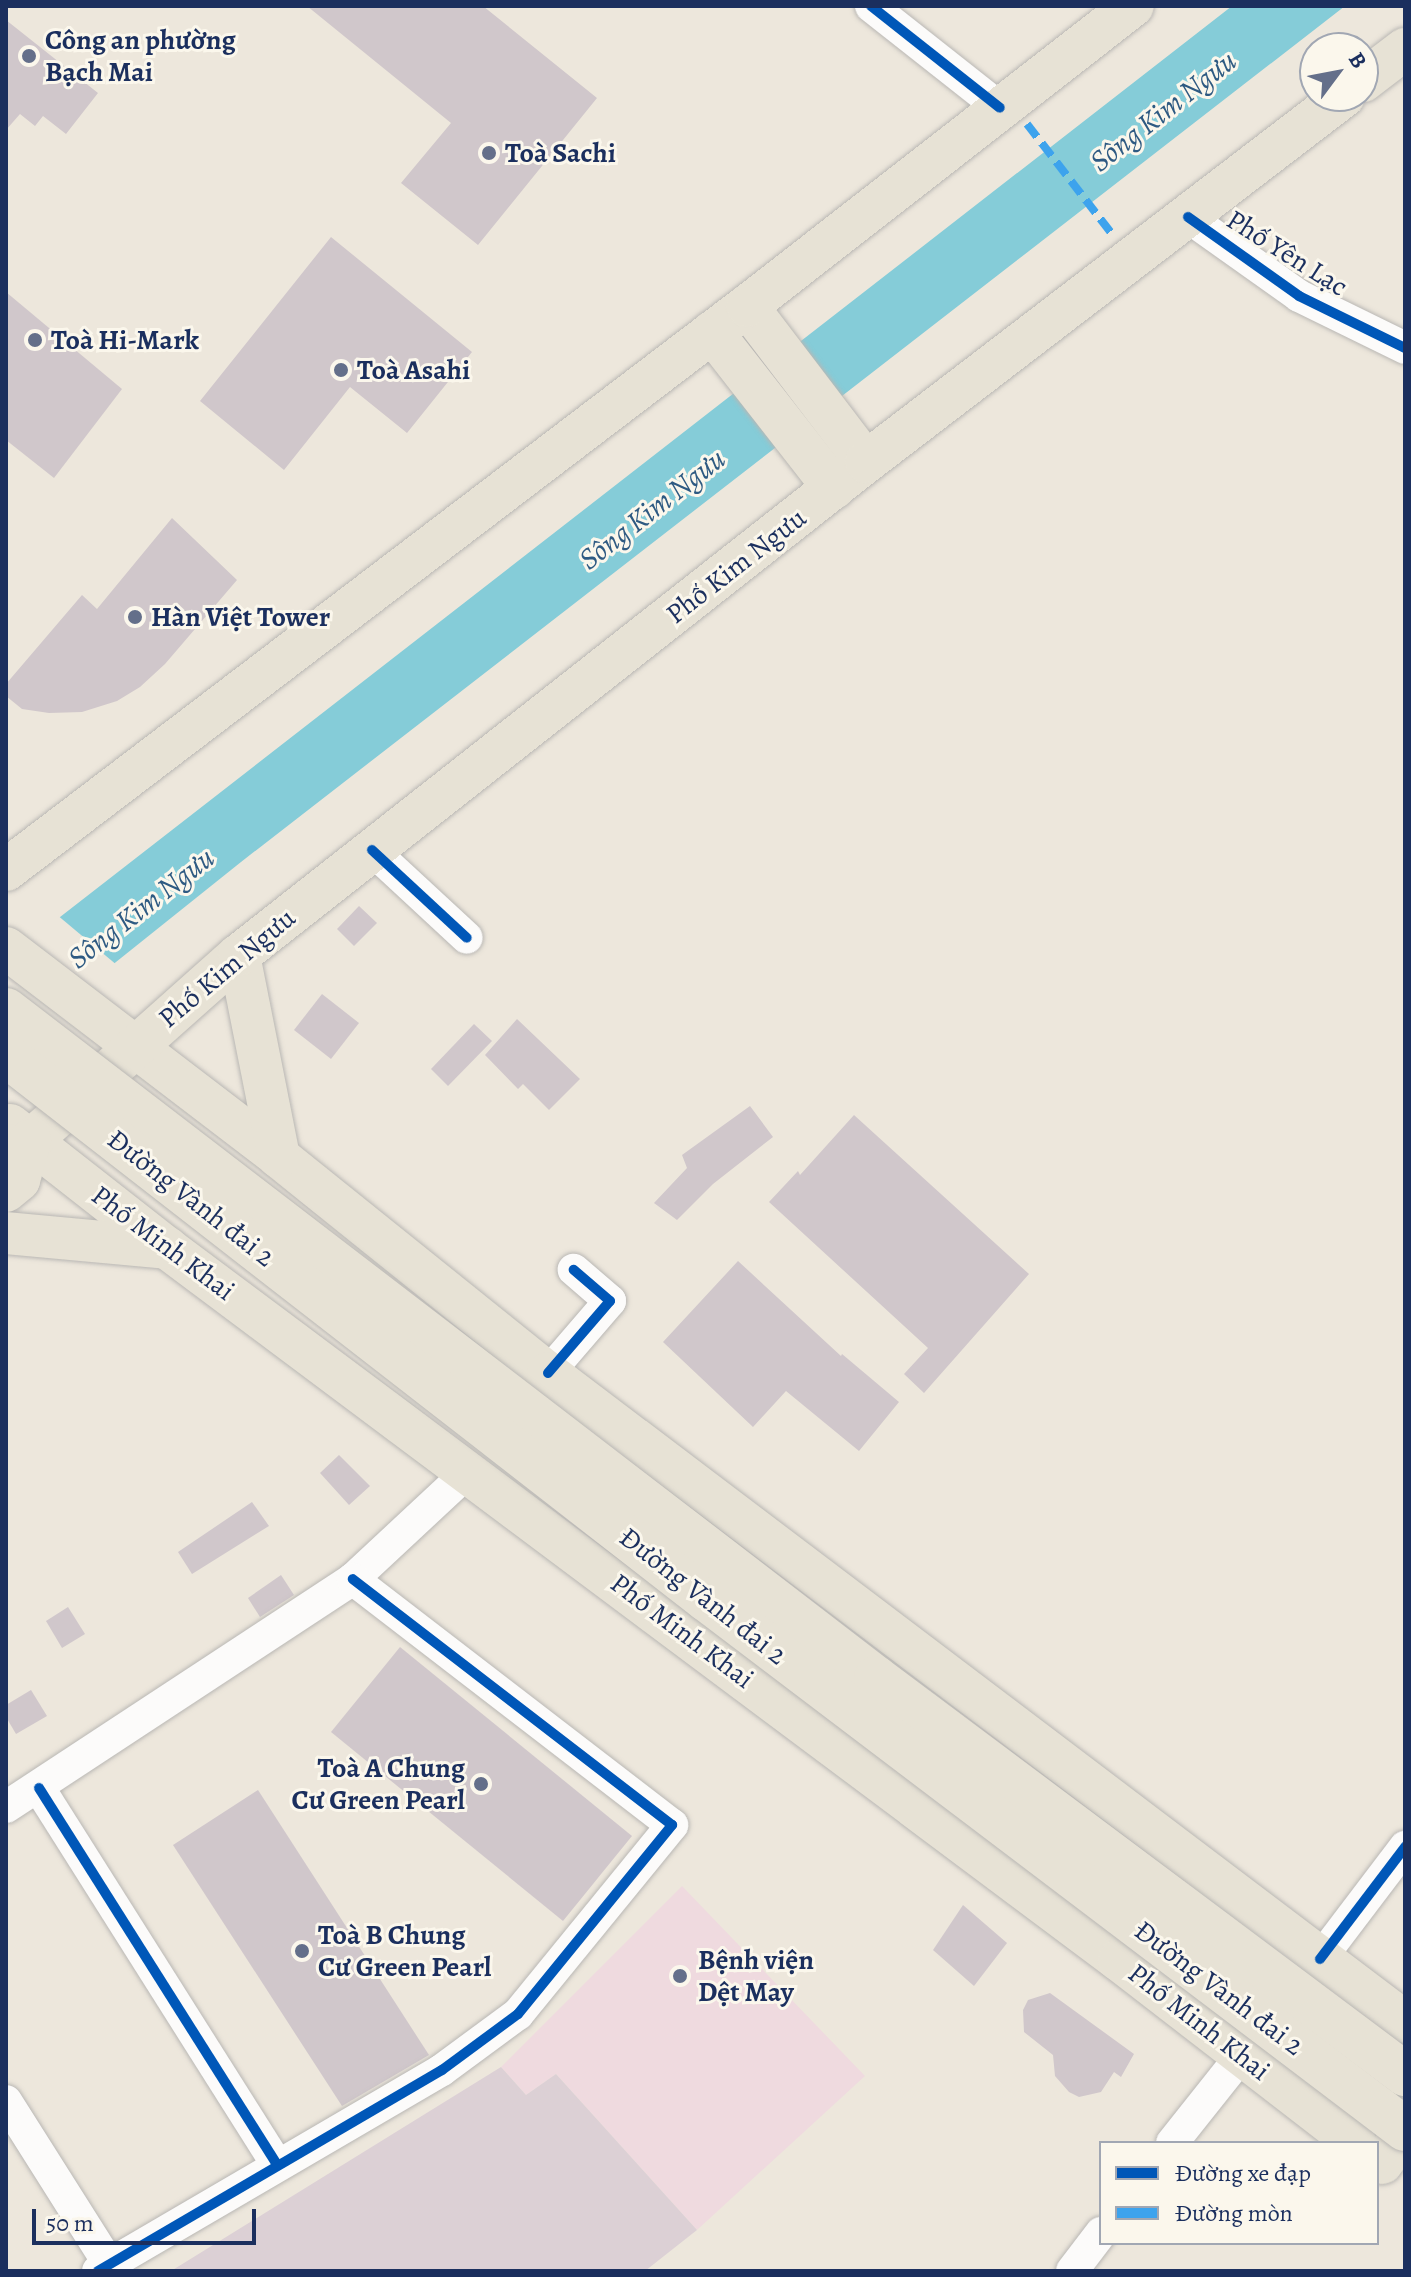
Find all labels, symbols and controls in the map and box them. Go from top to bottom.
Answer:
place label: Công an phường Bạch Mai [45,23,236,89]
north arrow [1299,32,1379,112]
water label: Sông Kim Ngưu [1083,43,1243,179]
marker: Công an phường Bạch Mai [20,47,38,65]
text: B [1341,47,1374,74]
place label: Toà Sachi [505,136,616,170]
marker: Toà Sachi [480,144,498,162]
street label: Phố Yên Lạc [1220,203,1354,303]
place label: Toà Hi-Mark [51,323,199,357]
marker: Toà Hi-Mark [26,331,44,349]
place label: Toà Asahi [357,353,470,387]
marker: Toà Asahi [332,361,350,379]
water label: Sông Kim Ngưu [572,441,732,577]
street label: Phố Kim Ngưu [659,501,813,631]
place label: Hàn Việt Tower [151,600,330,634]
marker: Hàn Việt Tower [126,608,144,626]
water label: Sông Kim Ngưu [61,840,221,976]
street label: Phố Kim Ngưu [152,901,302,1035]
street label: Đường Vành đai 2 [101,1122,281,1274]
street label: Phố Minh Khai [85,1178,241,1308]
street label: Đường Vành đai 2 [613,1520,793,1672]
street label: Phố Minh Khai [604,1566,760,1696]
place label: Toà A Chung Cư Green Pearl [292,1751,465,1817]
marker: Toà A Chung Cư Green Pearl [472,1775,490,1793]
street label: Đường Vành đai 2 [1128,1913,1310,2063]
place label: Toà B Chung Cư Green Pearl [318,1918,491,1984]
marker: Toà B Chung Cư Green Pearl [293,1942,311,1960]
place label: Bệnh viện Dệt May [698,1943,814,2009]
street label: Phố Minh Khai [1121,1956,1277,2088]
marker: Bệnh viện Dệt May [669,1965,691,1987]
legend [1099,2141,1379,2245]
text: Đường xe đạp [1175,2157,1311,2189]
scale bar [36,2193,260,2243]
text: Đường mòn [1175,2197,1293,2229]
text: 50 m [46,2207,94,2239]

